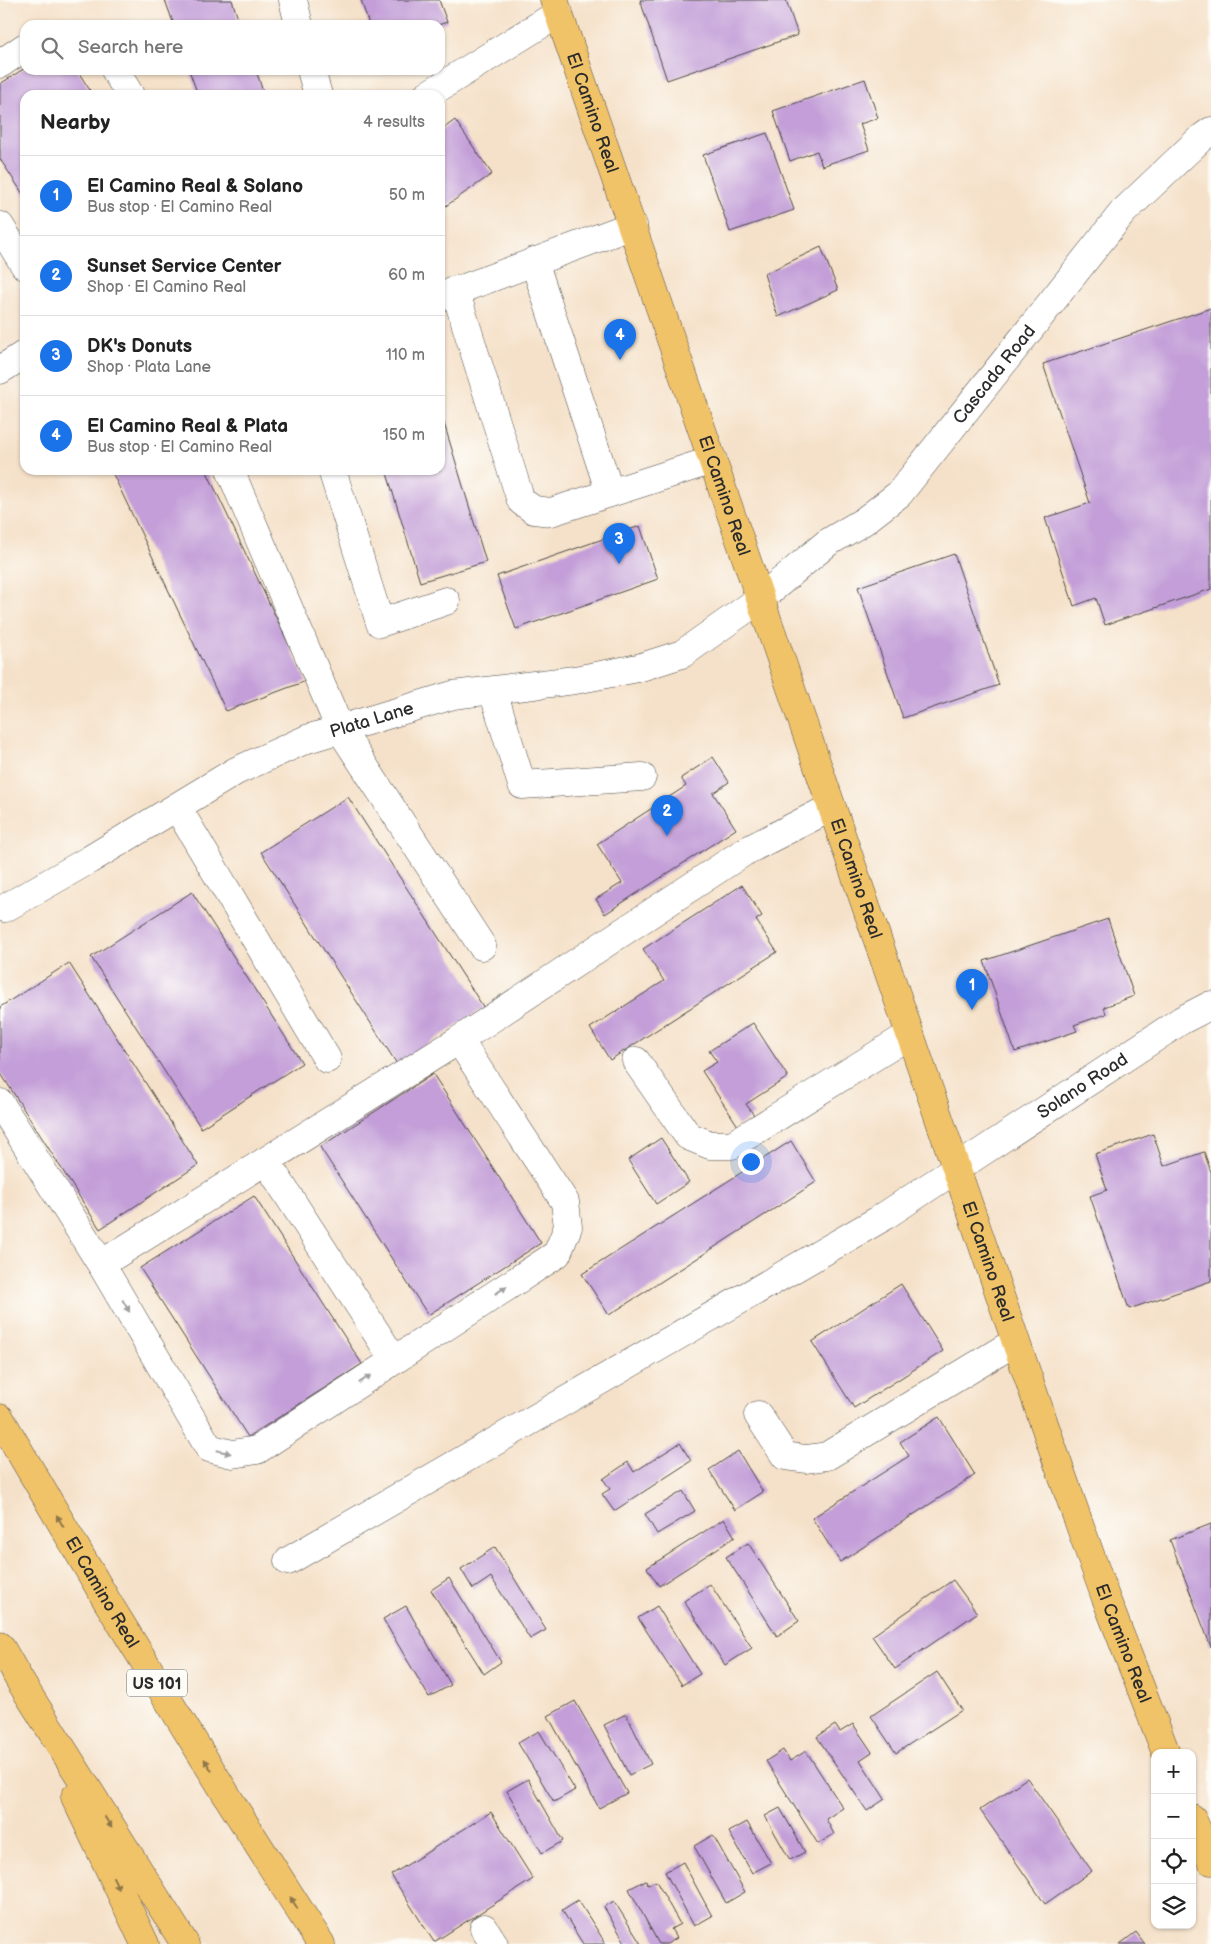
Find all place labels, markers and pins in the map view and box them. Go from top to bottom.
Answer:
pin: 4 [604,319,636,360]
pin: 3 [603,523,635,564]
pin: 2 [651,795,683,836]
pin: 1 [956,969,988,1010]

